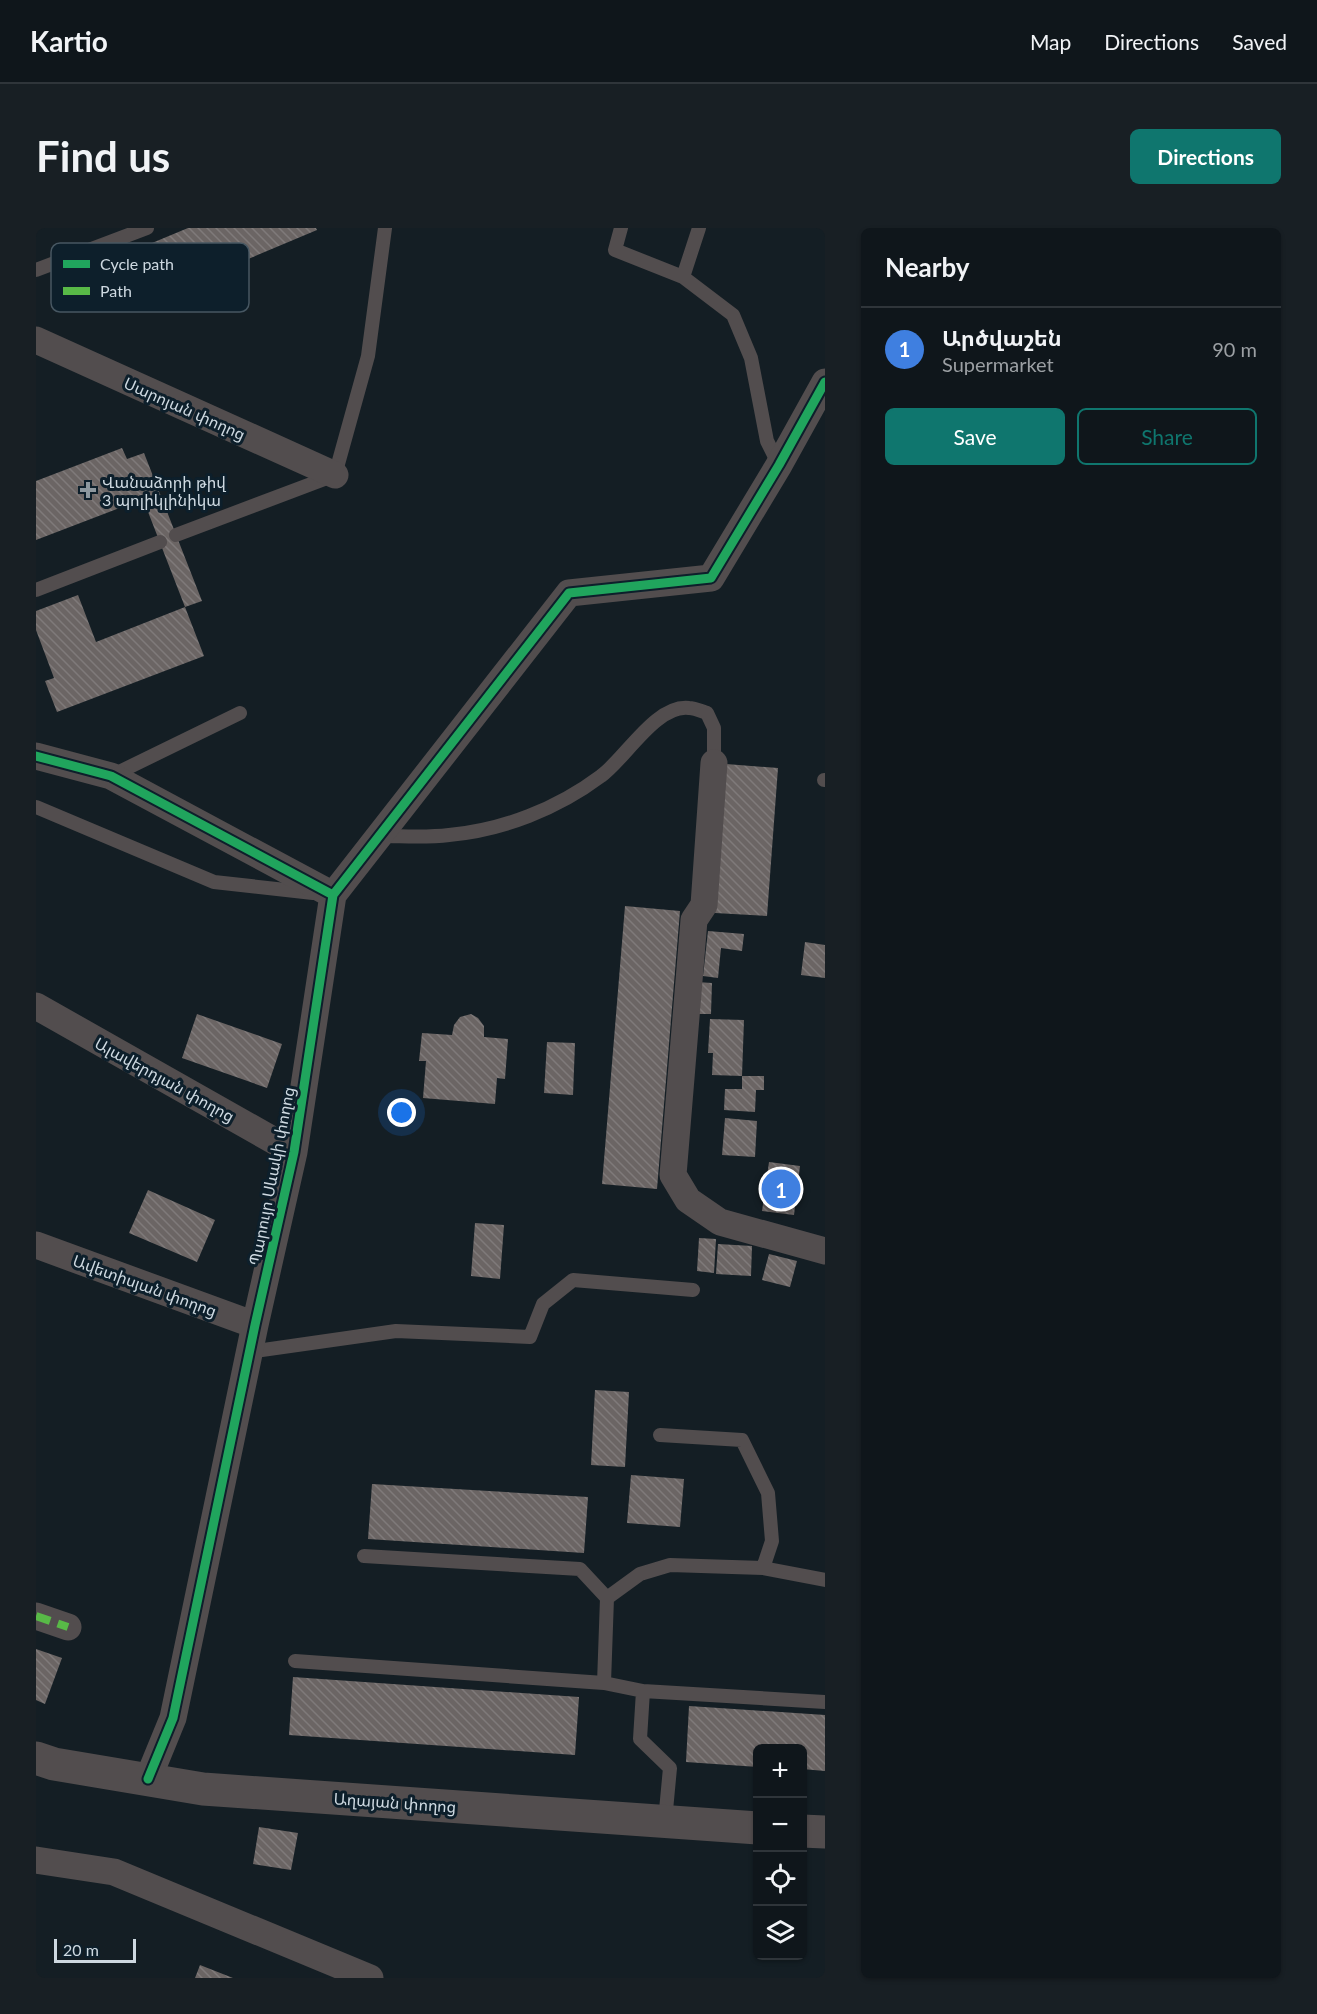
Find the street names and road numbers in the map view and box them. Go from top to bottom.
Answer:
street label: Սարոյան փողոց [121,373,249,444]
street label: Ալավերդյան փողոց [91,1033,238,1126]
street label: Պարույր Սևակի փողոց [244,1085,299,1267]
street label: Ավետիսյան փողոց [70,1250,220,1321]
street label: Աղայան փողոց [333,1788,457,1817]

